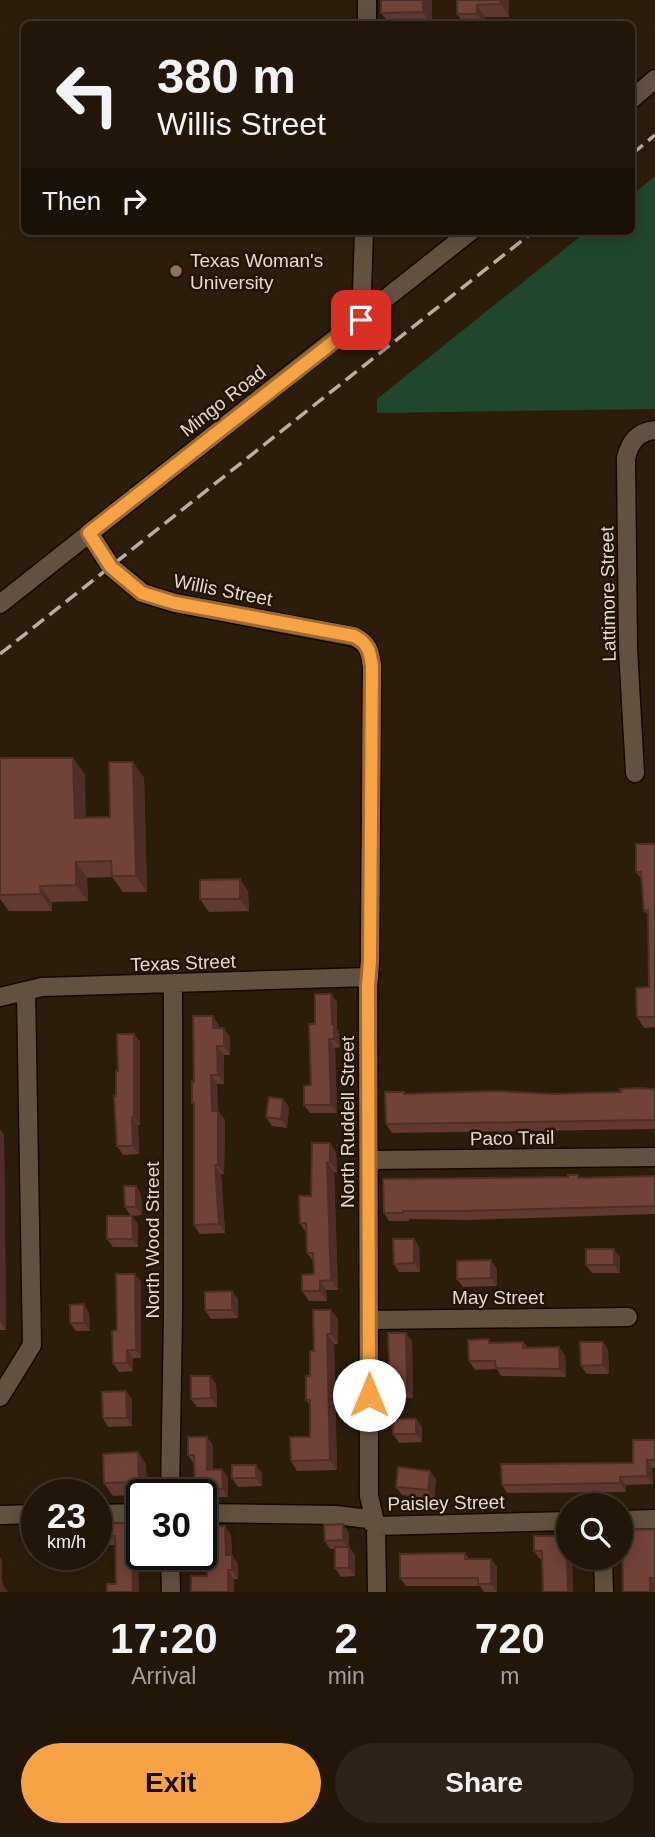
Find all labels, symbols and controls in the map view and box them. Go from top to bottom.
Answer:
icon: left [42,49,133,140]
text: 380 m [157,49,296,103]
text: Willis Street [157,106,326,142]
icon: right [115,182,153,220]
text: Then [42,186,101,216]
place label: Texas Woman's University [190,250,323,293]
marker: Texas Woman's University [168,263,184,279]
pin [331,290,391,350]
icon: arrive [342,301,380,339]
street label: Mingo Road [176,361,270,441]
street label: Lattimore Street [596,526,620,662]
street label: Willis Street [172,570,275,610]
street label: Texas Street [130,951,237,975]
street label: North Ruddell Street [337,1035,358,1208]
street label: Paco Trail [470,1127,554,1149]
street label: North Wood Street [142,1161,163,1319]
street label: May Street [452,1287,545,1308]
position arrow [332,1358,406,1432]
speed limit sign: 30 [126,1479,217,1570]
street label: Paisley Street [387,1491,505,1515]
map controls [556,1493,633,1570]
button: search [556,1493,633,1570]
text: 23 [47,1496,86,1535]
text: km/h [47,1532,86,1552]
text: 17:20 [110,1615,218,1662]
text: 2 [334,1615,358,1662]
text: 720 [475,1615,545,1662]
text: Arrival [131,1663,196,1689]
text: min [328,1663,365,1689]
text: m [500,1663,519,1689]
button: Exit [21,1743,321,1823]
button: Share [335,1743,634,1823]

